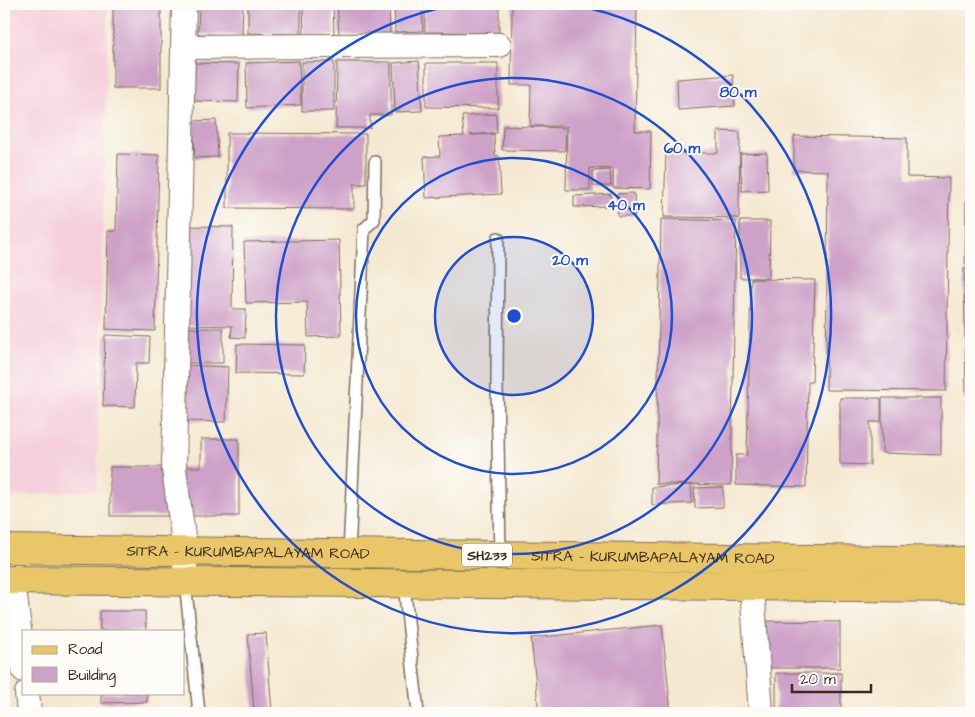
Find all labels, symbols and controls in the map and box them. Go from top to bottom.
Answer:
text: 80 m [720,82,757,103]
text: 60 m [664,138,701,159]
text: 40 m [607,195,645,216]
text: 20 m [551,250,588,271]
centre of rings [505,307,523,325]
street label: SITRA - KURUMBAPALAYAM ROAD [126,541,370,565]
road number: SH233 [462,544,512,566]
street label: SITRA - KURUMBAPALAYAM ROAD [531,546,775,570]
legend [22,630,185,694]
text: Road [68,639,103,660]
scale bar [792,662,871,694]
text: Building [68,665,116,687]
text: 20 m [800,669,836,690]

